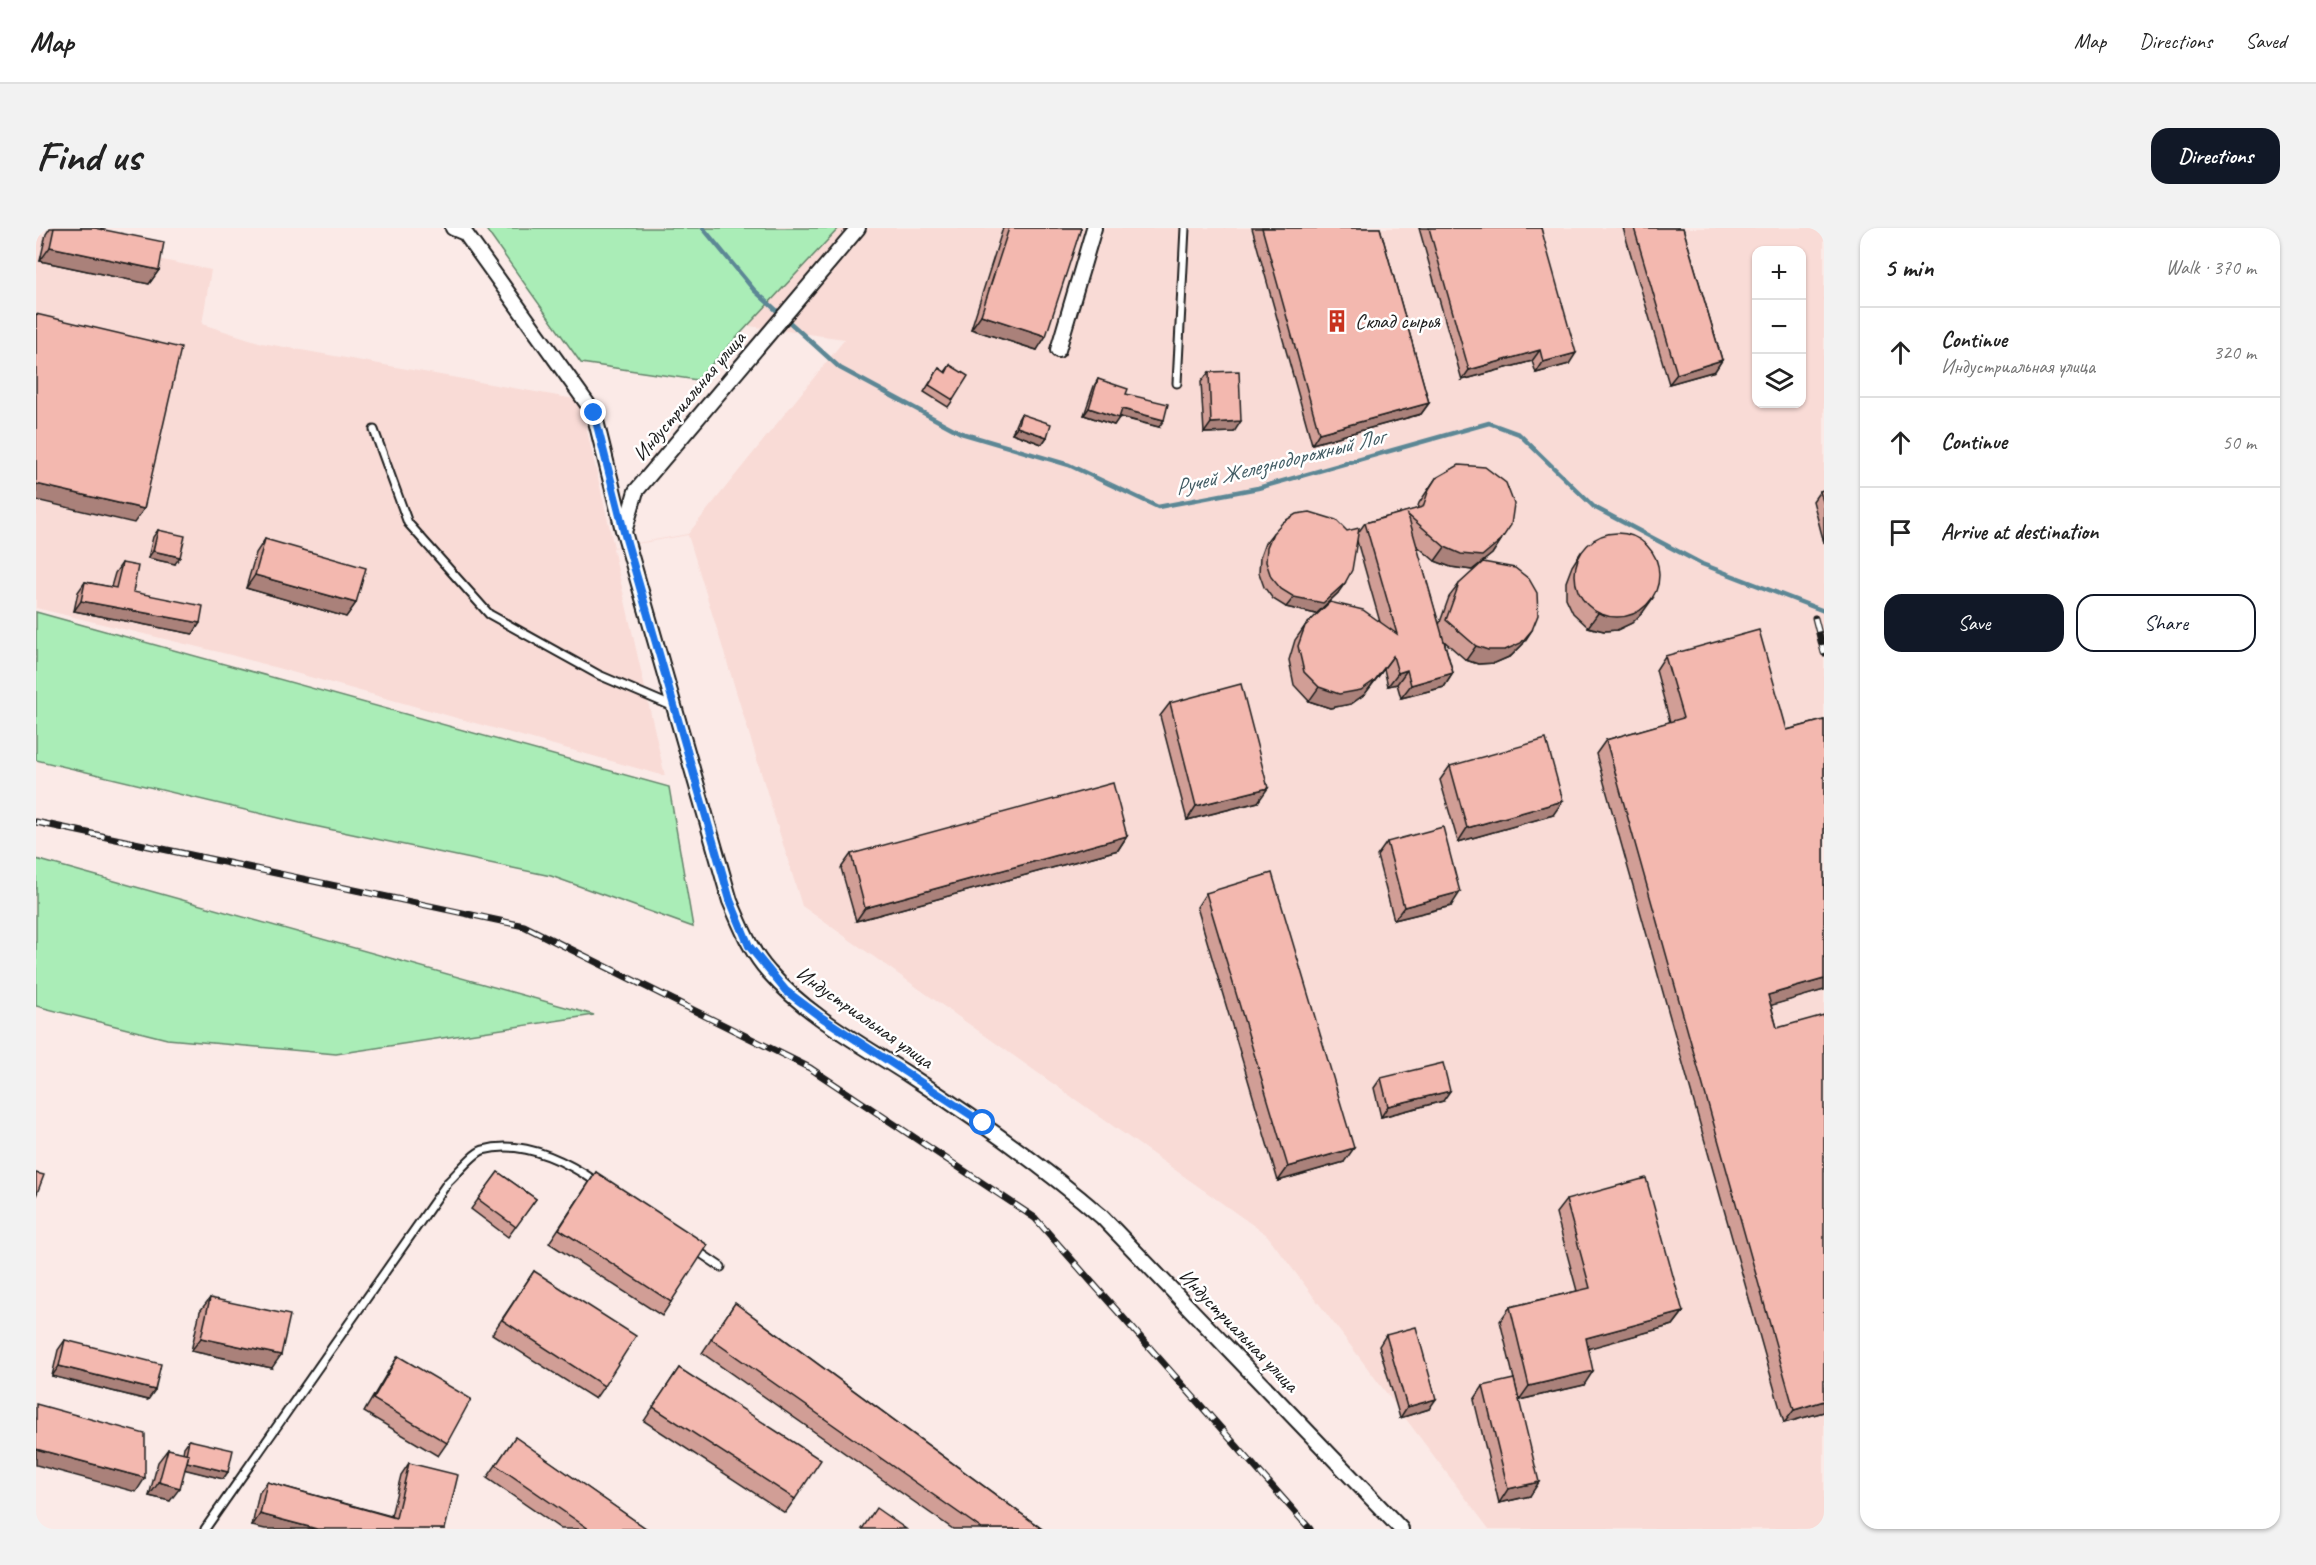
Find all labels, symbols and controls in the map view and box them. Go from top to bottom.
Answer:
text: Map [30,24,73,59]
text: Map [2074,28,2106,54]
text: Directions [2139,28,2212,54]
text: Saved [2245,28,2286,54]
button: Directions [2151,128,2280,184]
text: Find us [36,130,141,183]
map controls [1752,246,1806,408]
button: + [1752,246,1806,300]
text: 5 min [1884,251,1933,284]
text: Walk · 370 m [2166,255,2256,280]
button: − [1752,300,1806,354]
building icon: Склад сырья [1324,308,1350,334]
place label: Склад сырья [1355,308,1441,334]
street label: Индустриальная улица [627,324,752,466]
text: Continue [1941,326,2007,354]
icon: ahead [1884,336,1917,369]
text: 320 m [2213,340,2256,365]
button: layers [1752,354,1806,408]
text: Индустриальная улица [1941,354,2095,379]
route end [580,399,606,425]
water label: Ручей Железнодорожный Лог [1172,421,1391,501]
icon: ahead [1884,426,1917,459]
text: Continue [1941,428,2007,456]
text: 50 m [2222,430,2256,455]
icon: arrive [1884,516,1917,549]
text: Arrive at destination [1941,518,2098,546]
button: Save [1884,594,2064,652]
button: Share [2076,594,2256,652]
street label: Индустриальная улица [791,960,940,1075]
route start [969,1109,995,1135]
street label: Индустриальная улица [1173,1263,1306,1398]

